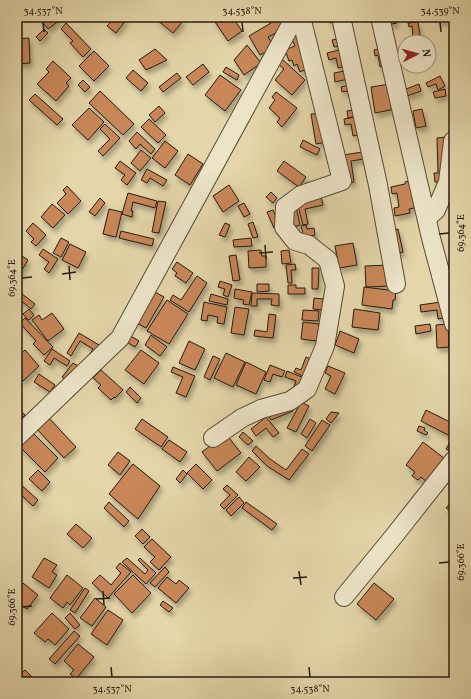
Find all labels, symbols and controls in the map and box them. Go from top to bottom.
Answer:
text: 34.537°N [23,4,63,18]
text: 34.538°N [222,4,262,18]
text: 34.539°N [420,4,460,18]
north arrow [397,34,437,74]
text: N [418,48,433,58]
text: 69.364°E [454,214,468,252]
text: 69.364°E [5,259,19,297]
text: 69.366°E [454,543,468,581]
text: 69.366°E [5,588,19,626]
text: 34.537°N [92,682,132,696]
text: 34.538°N [290,682,330,696]

